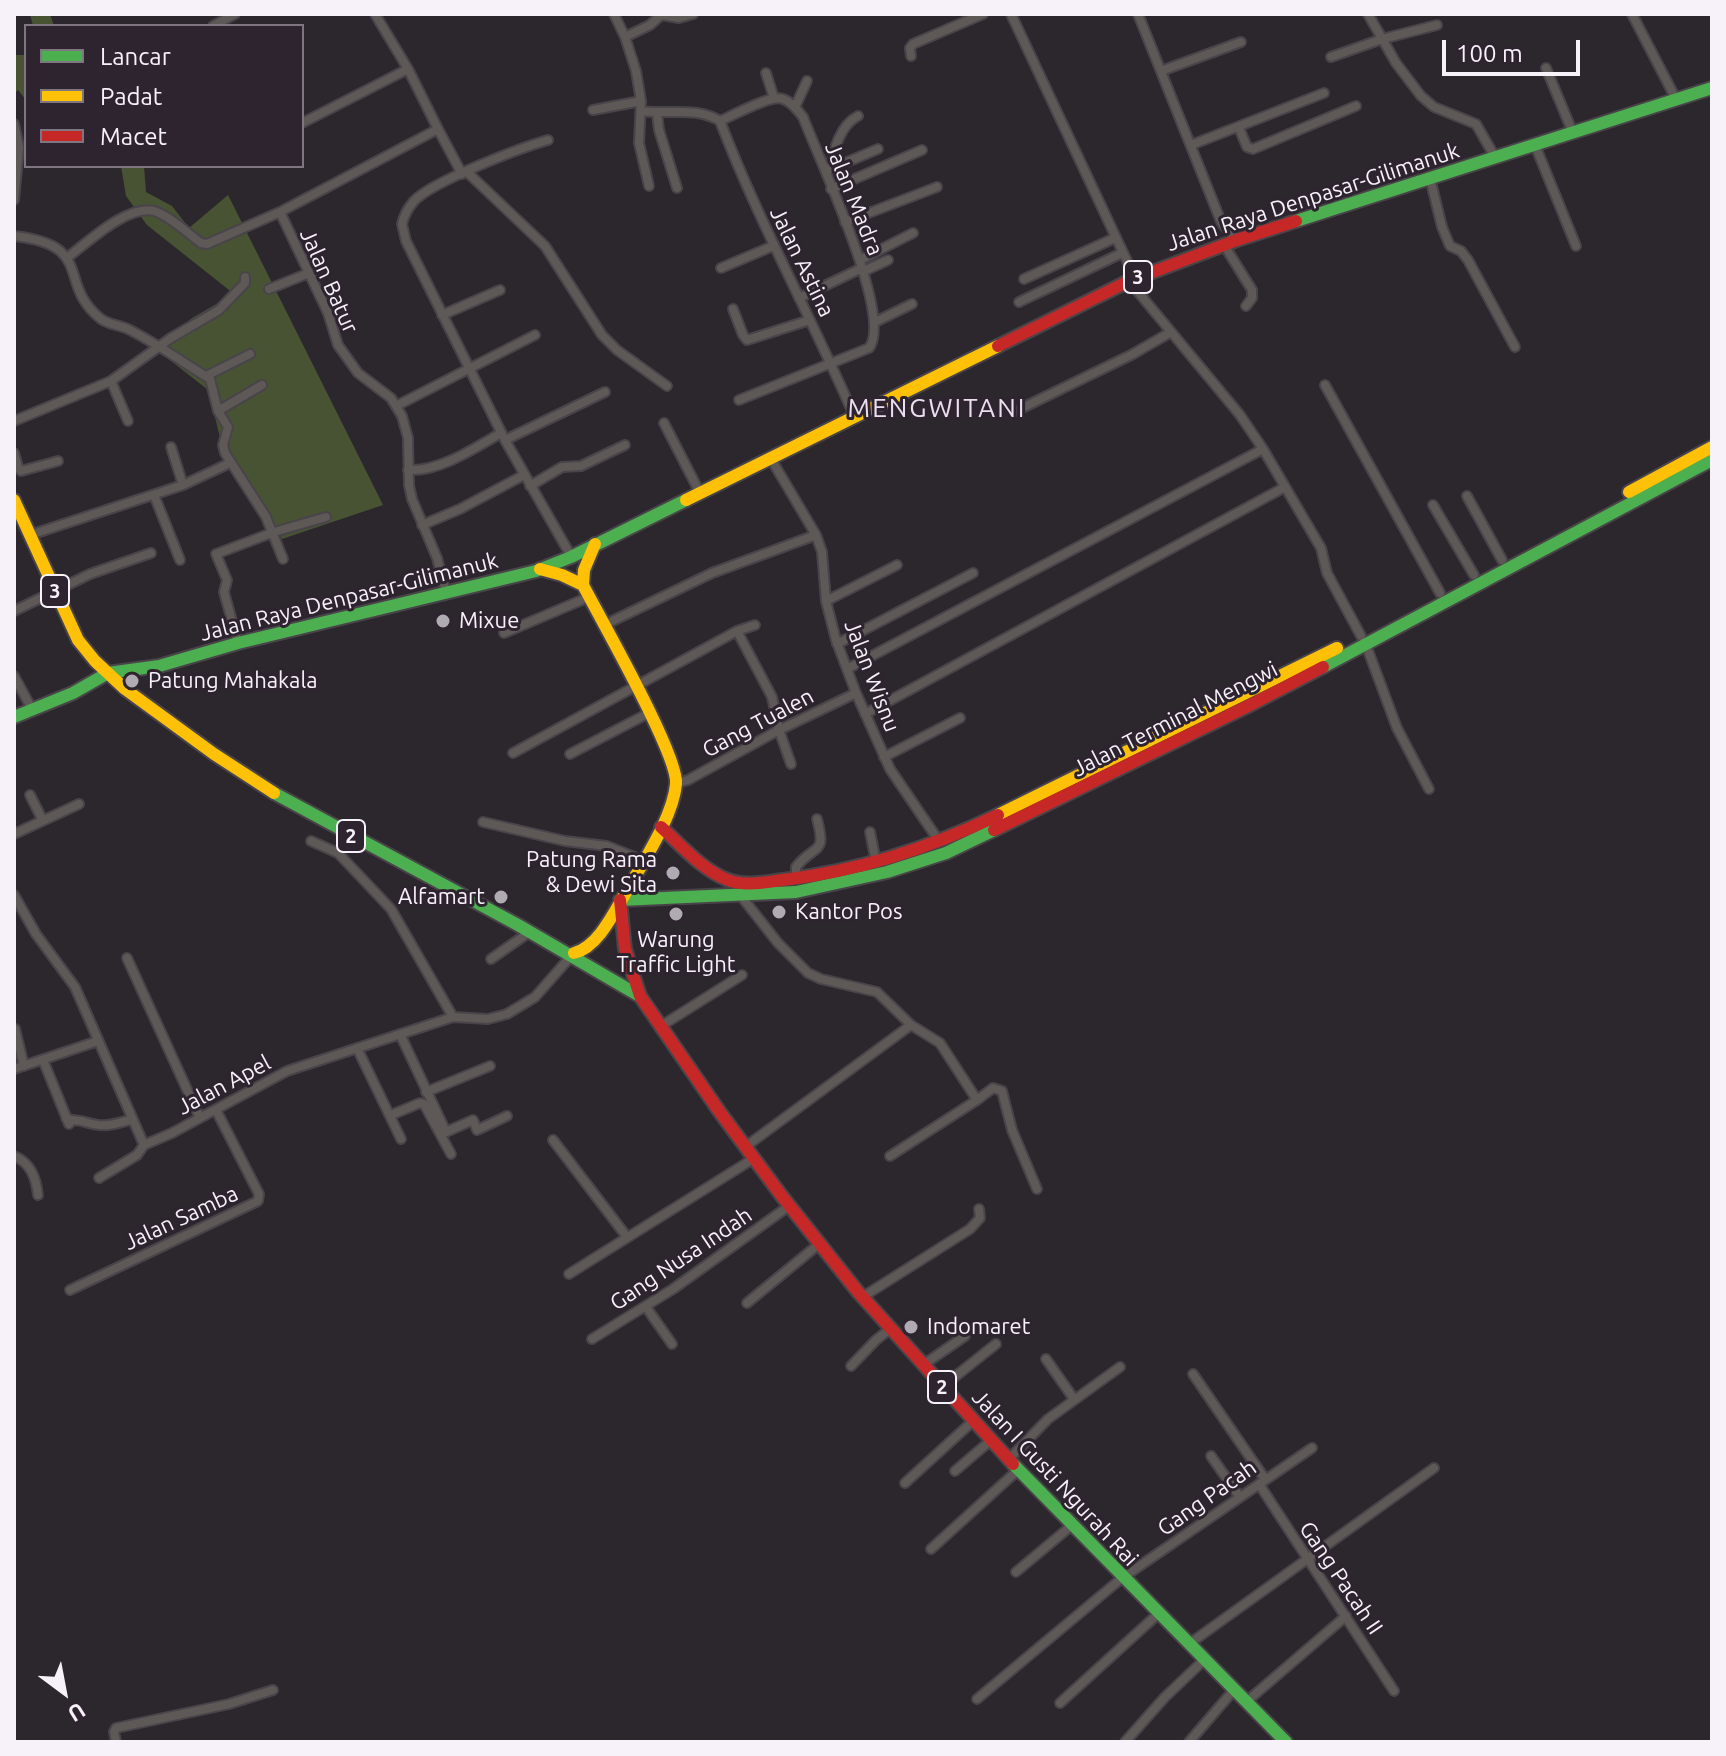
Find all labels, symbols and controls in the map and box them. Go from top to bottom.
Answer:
legend [24,24,304,168]
scale bar [1446,24,1584,74]
text: 100 m [1456,40,1523,67]
text: Lancar [100,43,171,70]
text: Padat [100,83,162,110]
text: Macet [100,123,167,150]
street label: Jalan Raya Denpasar-Gilimanuk [1163,137,1463,257]
street label: Jalan Madra [819,139,889,259]
street label: Jalan Astina [764,203,840,321]
street label: Jalan Batur [294,225,364,337]
road number: 3 [1124,261,1152,293]
district label: MENGWITANI [848,392,1026,424]
street label: Jalan Raya Denpasar-Gilimanuk [197,547,501,647]
road number: 3 [41,575,69,607]
place label: Mixue [459,608,519,634]
marker: Mixue [434,612,452,630]
street label: Jalan Wisnu [839,616,905,736]
street label: Jalan Terminal Mengwi [1068,656,1282,782]
place label: Patung Mahakala [148,668,318,694]
marker: Patung Mahakala [123,672,141,690]
street label: Gang Tualen [698,683,818,763]
road number: 2 [337,820,365,852]
place label: Patung Rama & Dewi Sita [526,847,657,898]
marker: Patung Rama & Dewi Sita [664,864,682,882]
place label: Alfamart [398,884,485,910]
marker: Alfamart [492,888,510,906]
place label: Kantor Pos [795,899,902,925]
marker: Kantor Pos [770,903,788,921]
marker: Warung Traffic Light [667,905,685,923]
place label: Warung Traffic Light [617,927,735,978]
street label: Jalan Apel [173,1049,275,1121]
street label: Jalan Samba [120,1180,242,1256]
street label: Gang Nusa Indah [605,1202,757,1316]
place label: Indomaret [927,1314,1030,1340]
marker: Indomaret [902,1318,920,1336]
road number: 2 [928,1371,956,1403]
street label: Jalan I Gusti Ngurah Rai [966,1384,1144,1572]
street label: Gang Pacah [1153,1454,1261,1542]
street label: Gang Pacah II [1294,1516,1388,1640]
north arrow [24,1652,104,1732]
text: U [64,1698,90,1727]

